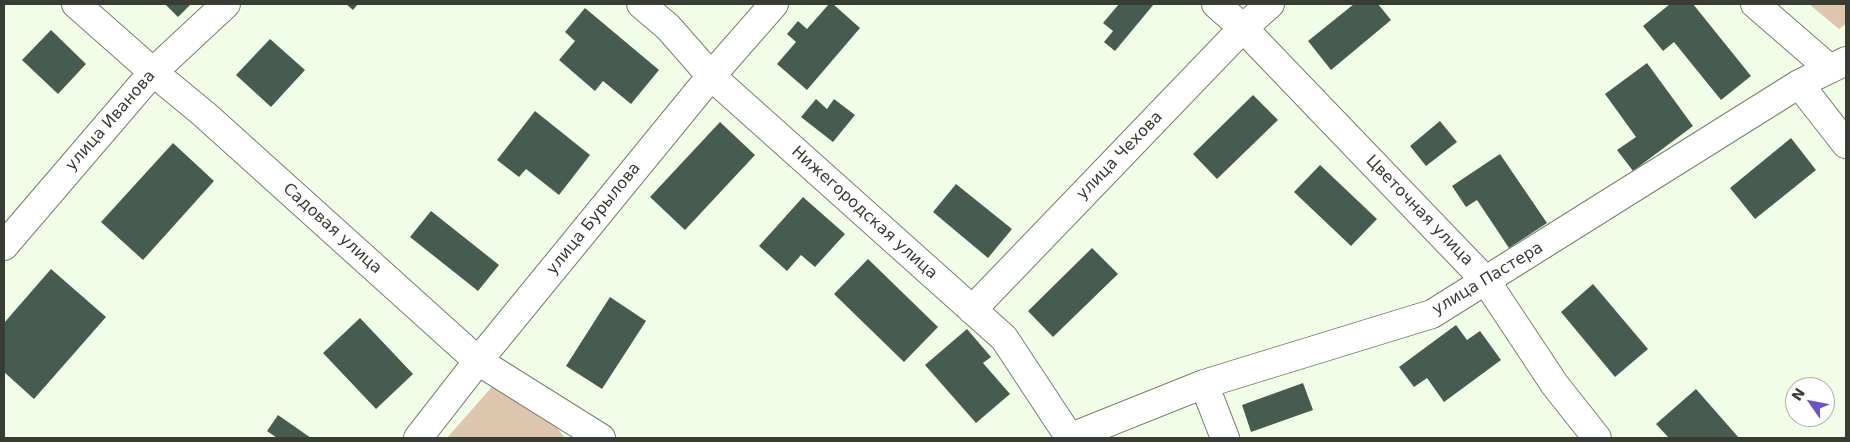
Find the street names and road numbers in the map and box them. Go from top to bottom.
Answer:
street label: улица Иванова [62,67,160,175]
street label: улица Чехова [1073,108,1167,204]
street label: Нижегородская улица [787,142,941,284]
street label: Цветочная улица [1361,152,1477,270]
street label: улица Бурылова [543,159,645,279]
street label: Садовая улица [279,180,385,278]
street label: улица Пастера [1429,238,1547,320]

